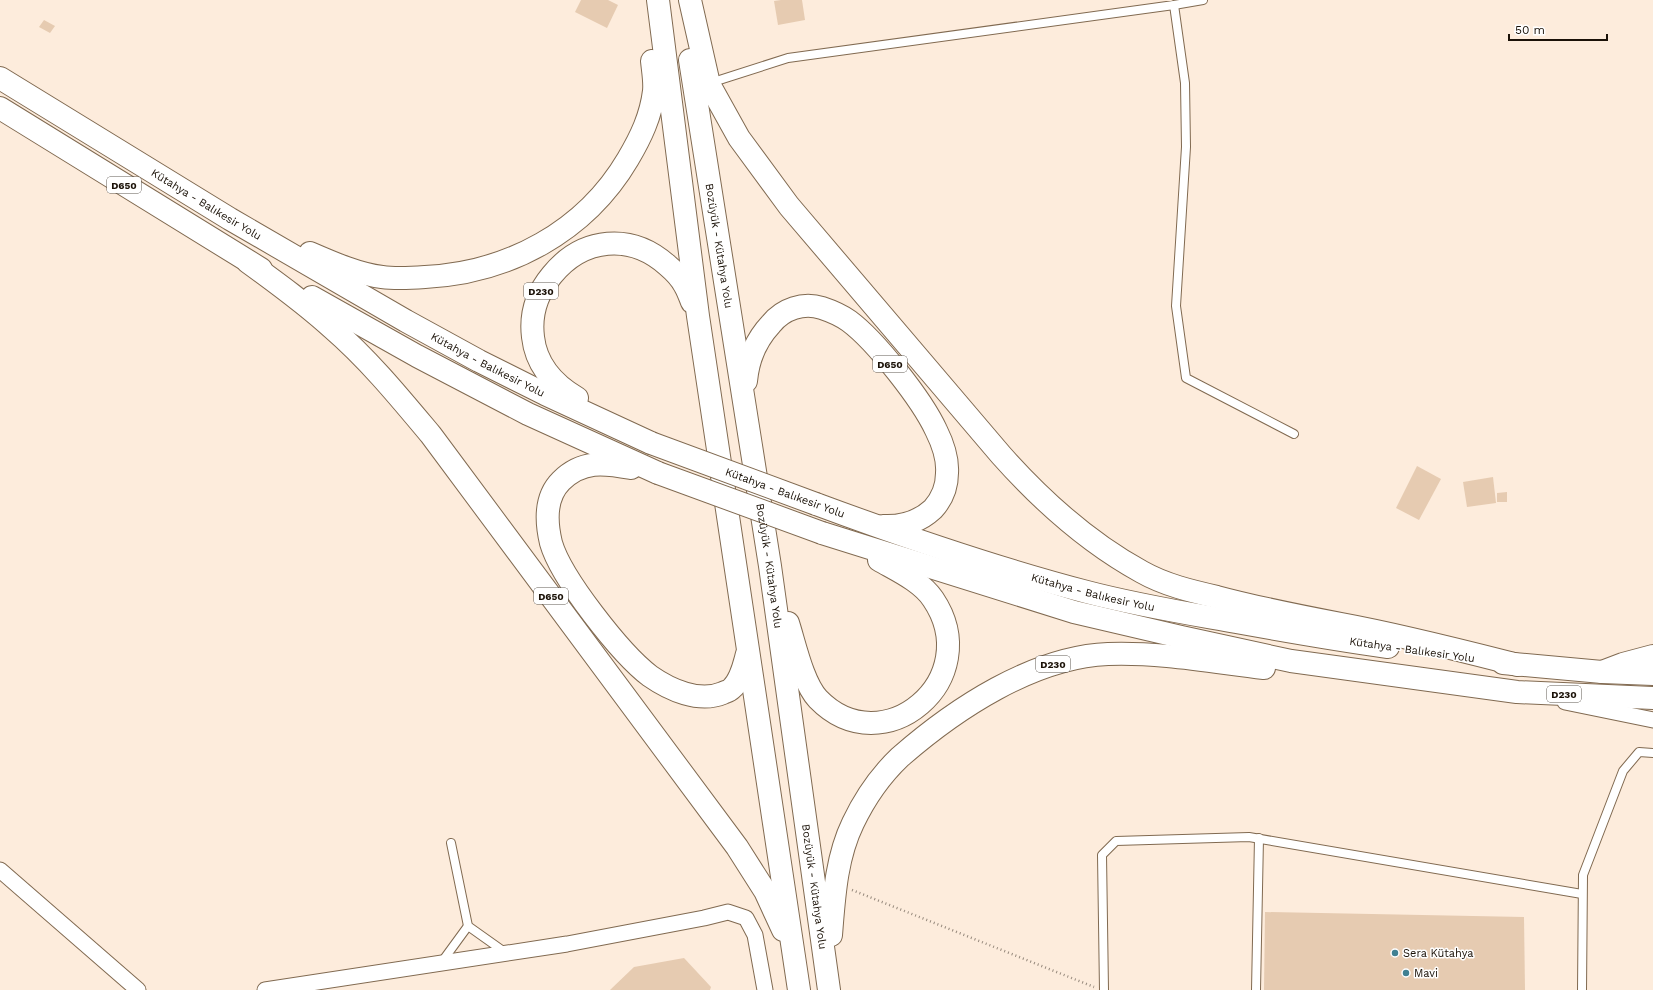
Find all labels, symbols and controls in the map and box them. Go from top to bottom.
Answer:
scale bar [1509,16,1607,42]
text: 50 m [1515,23,1545,37]
street label: Kütahya - Balıkesir Yolu [149,166,264,242]
road number: D650 [107,177,141,193]
street label: Bozüyük - Kütahya Yolu [703,182,736,309]
road number: D230 [524,283,558,299]
street label: Kütahya - Balıkesir Yolu [429,329,547,399]
road number: D650 [873,356,907,372]
street label: Kütahya - Balıkesir Yolu [723,465,847,521]
street label: Bozüyük - Kütahya Yolu [754,502,785,629]
street label: Kütahya - Balıkesir Yolu [1030,570,1156,614]
road number: D650 [534,588,568,604]
street label: Kütahya - Balıkesir Yolu [1348,635,1476,665]
road number: D230 [1036,656,1070,672]
road number: D230 [1547,686,1581,702]
street label: Bozüyük - Kütahya Yolu [799,823,830,950]
place label: Sera Kütahya [1403,947,1473,960]
marker: Sera Kütahya [1390,948,1400,958]
place label: Mavi [1414,967,1438,980]
marker: Mavi [1401,968,1411,978]

